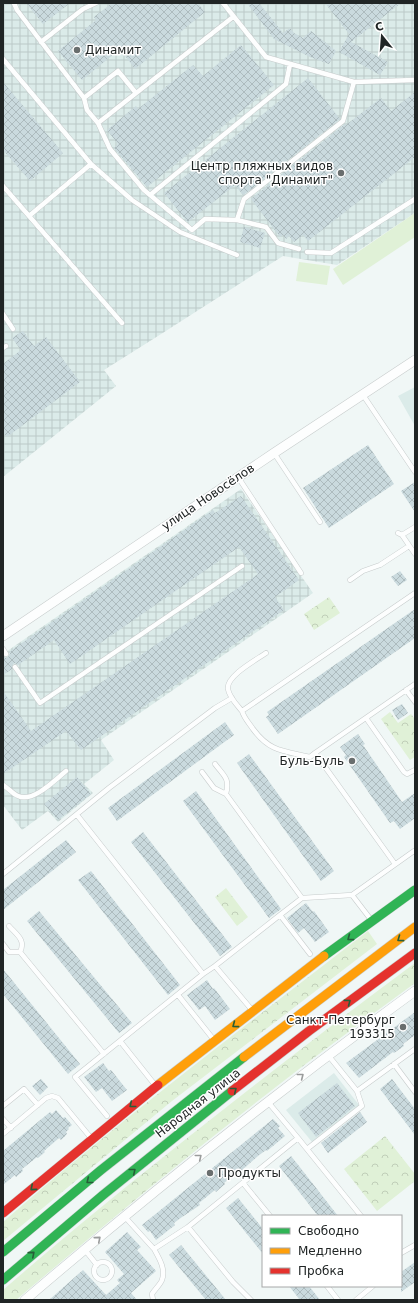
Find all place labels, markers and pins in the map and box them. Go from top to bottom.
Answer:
place label: Динамит [85,43,141,57]
marker: Динамит [72,45,82,55]
place label: Центр пляжных видов спорта "Динамит" [191,159,333,187]
marker: Центр пляжных видов спорта "Динамит" [336,168,346,178]
place label: Буль-Буль [280,754,344,768]
marker: Буль-Буль [347,756,357,766]
place label: Санкт-Петербург 193315 [286,1013,395,1041]
marker: Санкт-Петербург 193315 [398,1022,408,1032]
place label: Продукты [218,1166,281,1180]
marker: Продукты [205,1168,215,1178]

